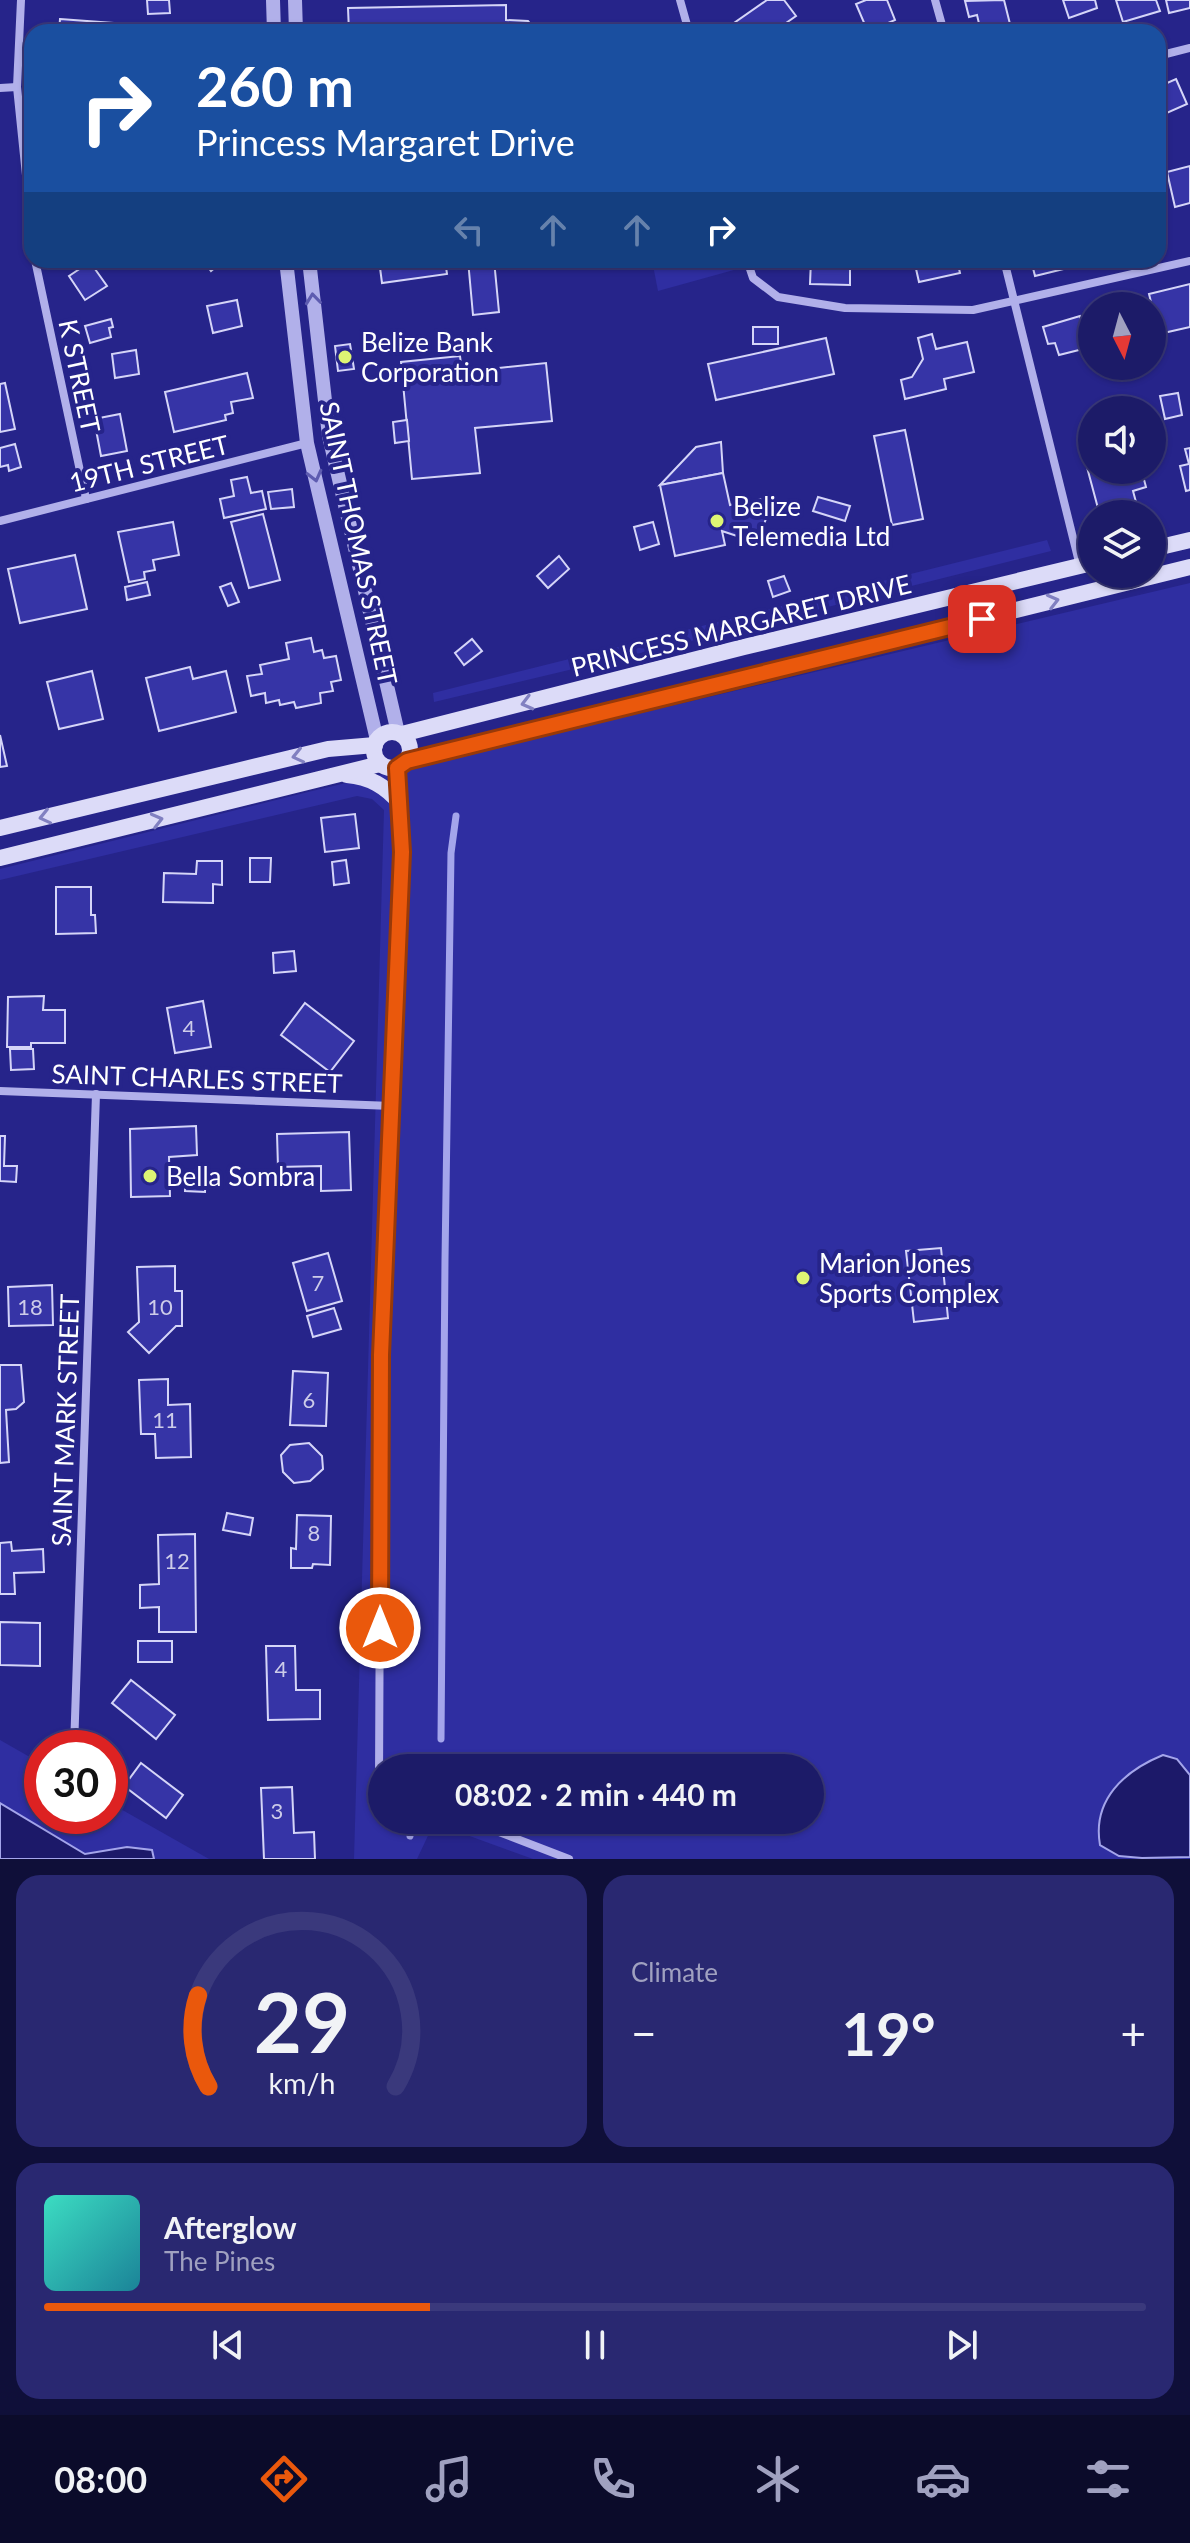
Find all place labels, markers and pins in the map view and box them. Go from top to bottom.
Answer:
place label: Belize Bank Corporation [361,326,499,388]
marker: Belize Bank Corporation [336,348,354,366]
place label: Belize Telemedia Ltd [733,490,890,552]
marker: Belize Telemedia Ltd [708,512,726,530]
pin [948,585,1016,653]
place label: Bella Sombra [166,1160,315,1192]
marker: Bella Sombra [141,1167,159,1185]
place label: Marion Jones Sports Complex [819,1247,999,1309]
marker: Marion Jones Sports Complex [794,1269,812,1287]

